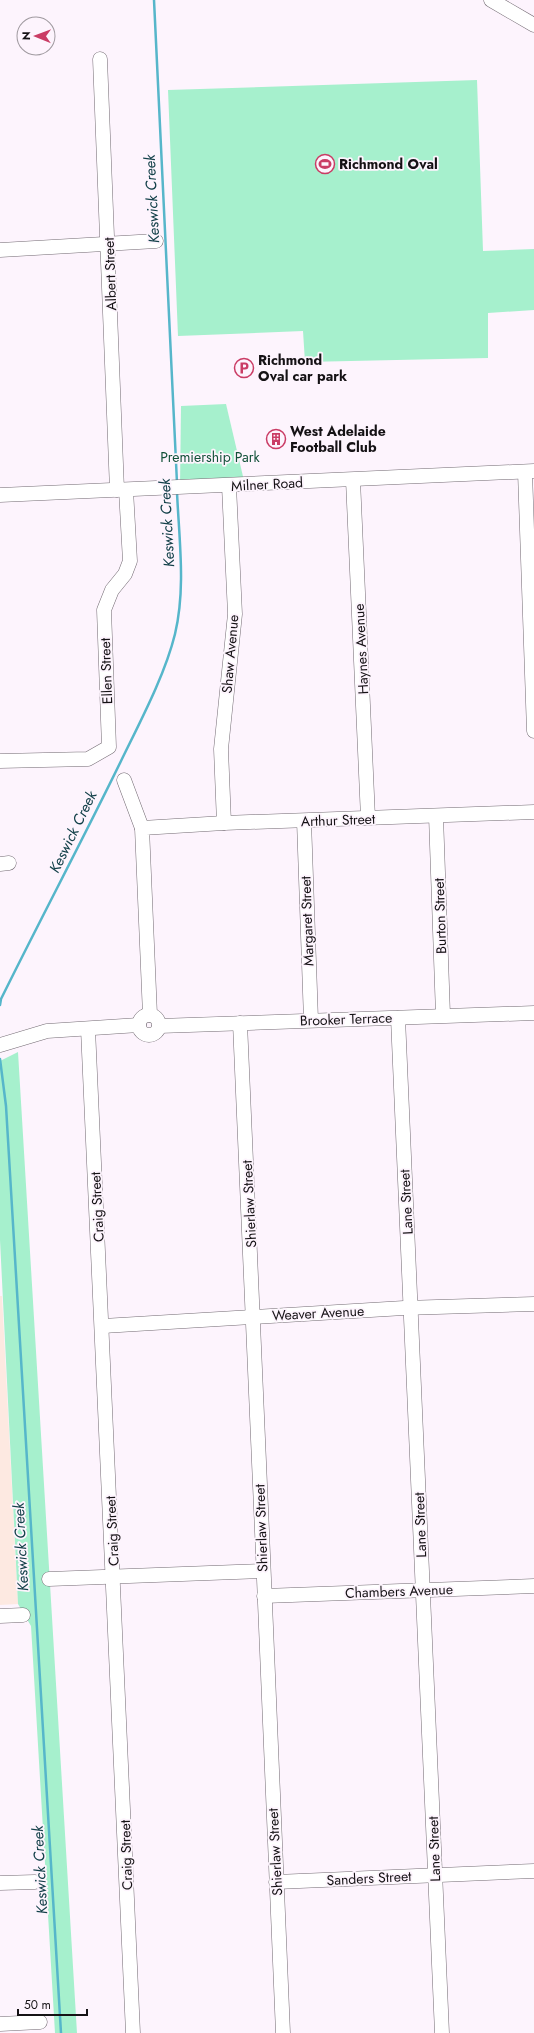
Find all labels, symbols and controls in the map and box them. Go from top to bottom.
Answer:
north arrow [16,16,56,56]
text: N [18,31,34,40]
sports icon: Richmond Oval [314,153,336,175]
water label: Keswick Creek [139,154,165,244]
place label: Richmond Oval [339,154,438,174]
street label: Albert Street [99,236,121,311]
place label: Richmond Oval car park [258,350,347,386]
parking icon: Richmond Oval car park [233,357,255,379]
place label: West Adelaide Football Club [290,421,386,457]
building icon: West Adelaide Football Club [265,428,287,450]
park label: Premiership Park [160,447,261,467]
street label: Milner Road [231,472,303,496]
water label: Keswick Creek [154,478,180,568]
street label: Haynes Avenue [349,603,373,695]
street label: Shaw Avenue [217,614,243,694]
street label: Ellen Street [95,637,117,704]
water label: Keswick Creek [44,787,103,877]
street label: Arthur Street [300,809,376,831]
street label: Margaret Street [295,875,319,966]
street label: Burton Street [429,877,451,954]
street label: Brooker Terrace [299,1007,393,1031]
street label: Shierlaw Street [237,1159,261,1248]
street label: Lane Street [394,1168,418,1235]
street label: Craig Street [85,1171,109,1243]
street label: Weaver Avenue [271,1301,365,1325]
street label: Shierlaw Street [249,1483,273,1572]
street label: Lane Street [409,1491,431,1558]
street label: Craig Street [100,1495,124,1567]
water label: Keswick Creek [8,1502,34,1592]
street label: Chambers Avenue [345,1579,453,1603]
street label: Shierlaw Street [263,1807,287,1896]
street label: Lane Street [423,1815,445,1882]
street label: Craig Street [115,1819,137,1891]
water label: Keswick Creek [27,1825,53,1915]
street label: Sanders Street [326,1866,413,1890]
scale bar [18,1991,87,2017]
text: 50 m [24,1996,51,2014]

